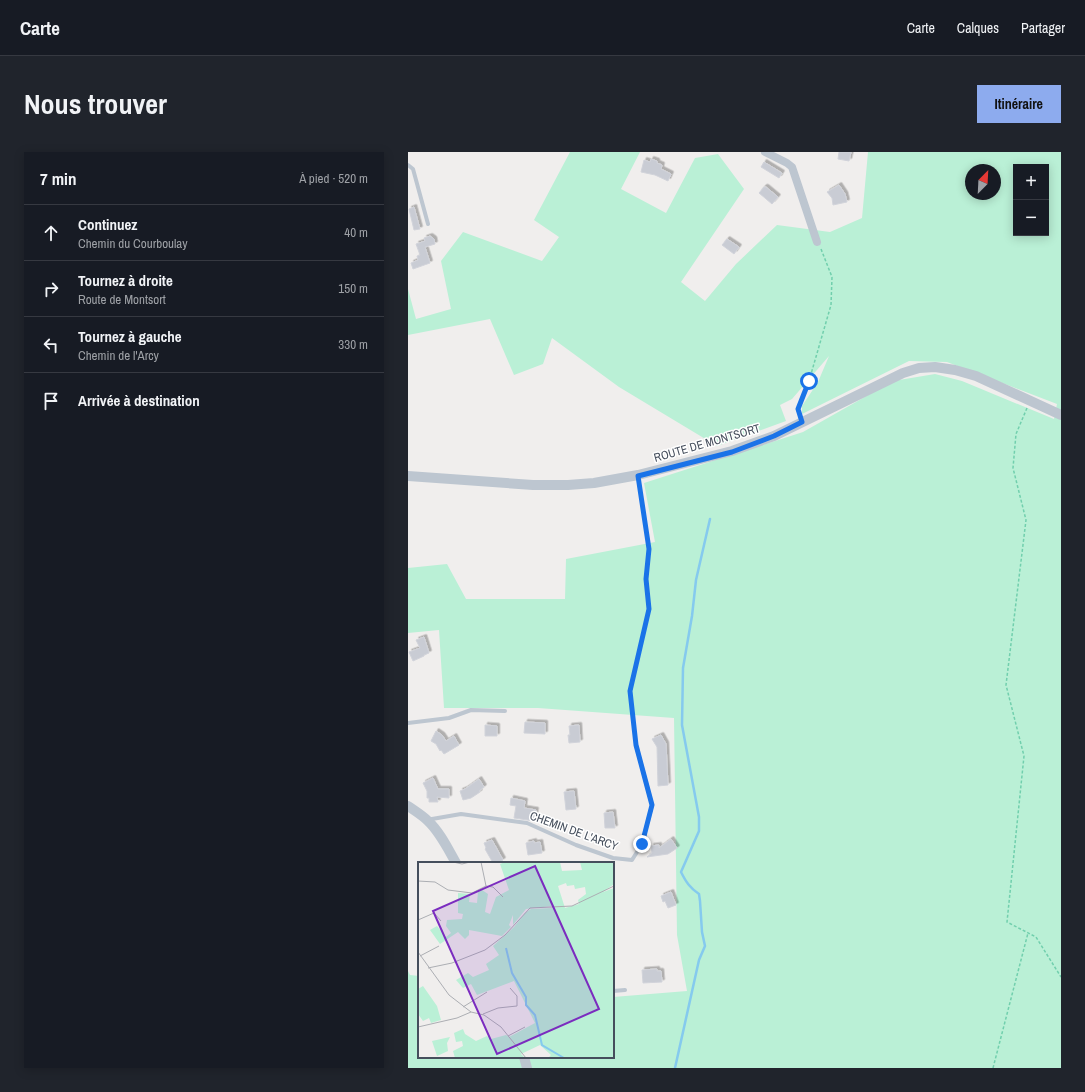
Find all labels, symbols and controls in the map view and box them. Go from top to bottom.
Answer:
text: Carte [20,15,60,41]
text: Carte [907,19,935,37]
text: Calques [957,19,999,37]
text: Partager [1021,19,1065,37]
text: Nous trouver [24,85,167,123]
button: Itinéraire [977,85,1061,123]
north arrow [965,164,1001,200]
map controls [1013,164,1049,236]
button: + [1013,164,1049,200]
text: 7 min [40,167,76,190]
text: À pied · 520 m [299,170,368,187]
button: − [1013,200,1049,236]
text: Continuez [78,214,137,235]
icon: ahead [40,222,62,244]
text: 40 m [344,224,368,241]
text: Chemin du Courboulay [78,235,188,252]
text: Tournez à droite [78,270,173,291]
icon: right [40,278,62,300]
text: 150 m [338,280,368,297]
text: Route de Montsort [78,291,166,308]
text: Tournez à gauche [78,326,182,347]
icon: left [40,334,62,356]
text: 330 m [338,336,368,353]
text: Chemin de l'Arcy [78,347,159,364]
route start [800,372,818,390]
icon: arrive [40,390,62,412]
text: Arrivée à destination [78,390,200,411]
street label: ROUTE DE MONTSORT [652,420,762,466]
street label: CHEMIN DE L'ARCY [528,808,621,855]
route end [633,835,651,853]
inset map [418,862,614,1058]

